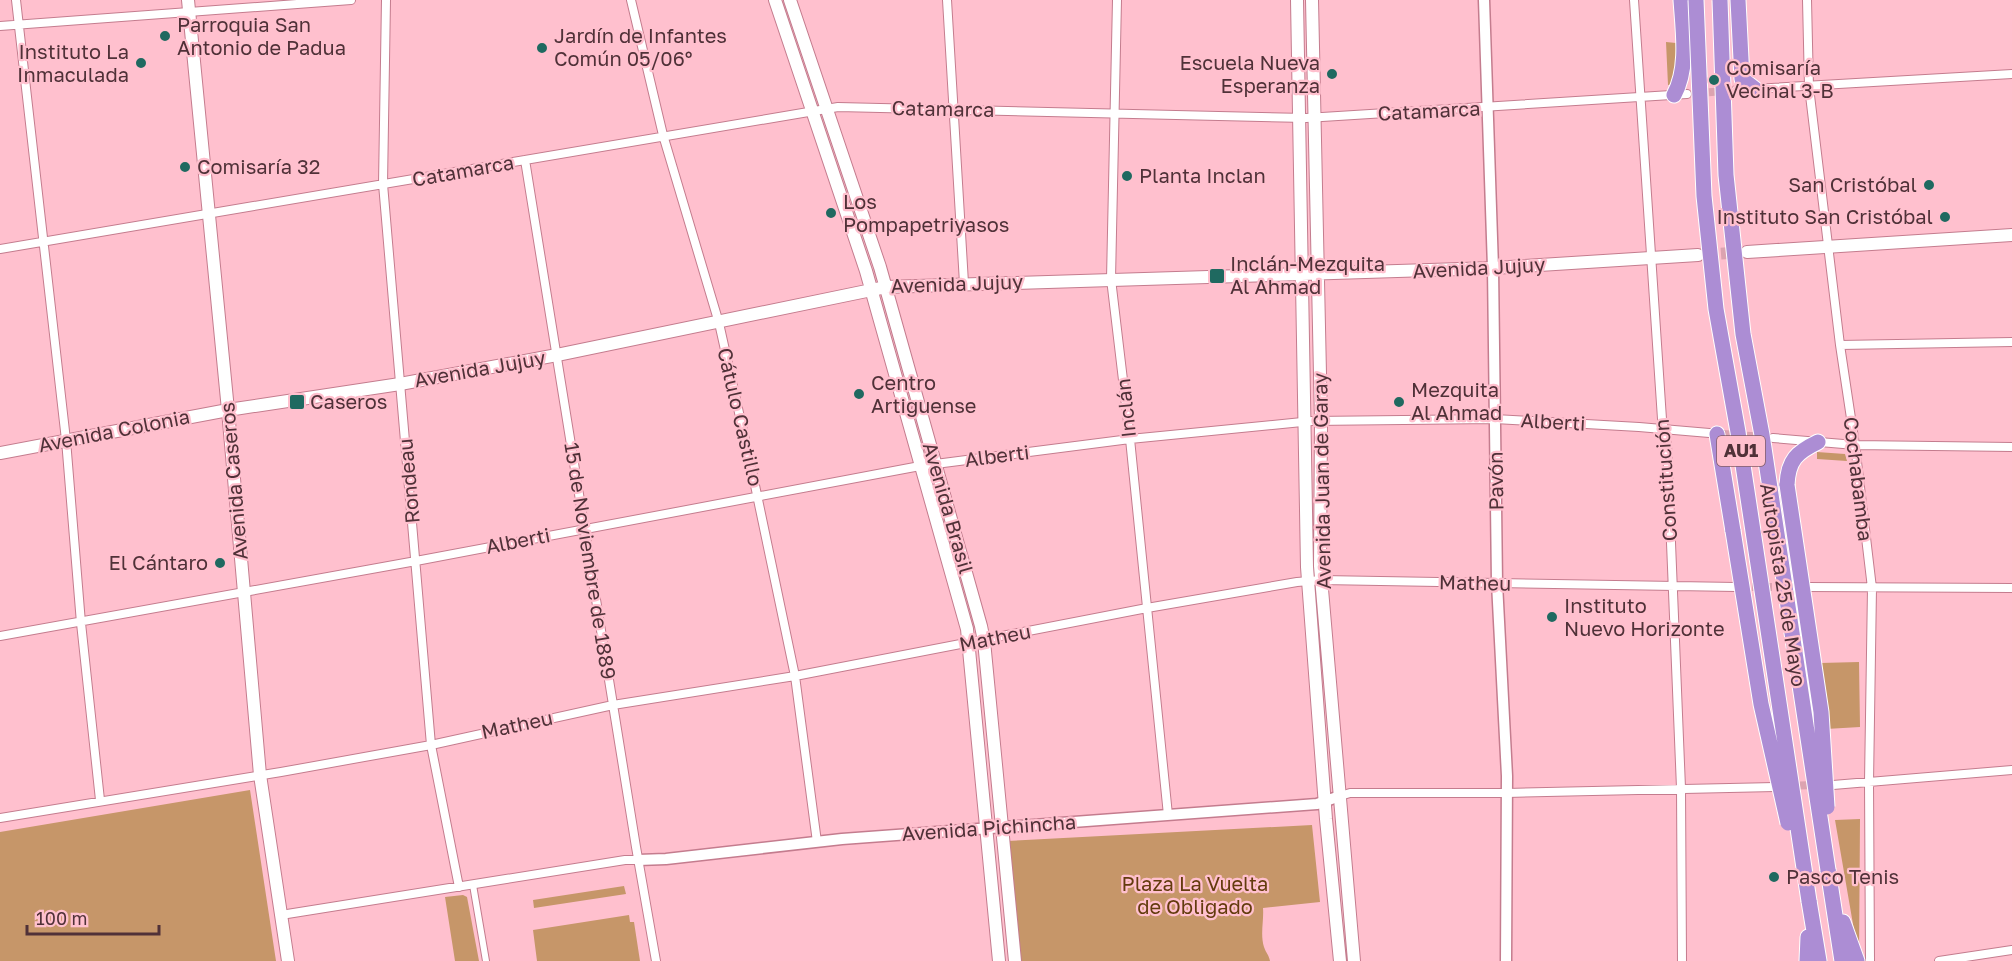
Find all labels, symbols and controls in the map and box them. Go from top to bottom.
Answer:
place label: Parroquia San Antonio de Padua [177,12,346,59]
place label: Jardín de Infantes Común 05/06° [554,23,727,70]
marker: Parroquia San Antonio de Padua [158,29,172,43]
place label: Instituto La Inmaculada [17,39,129,86]
marker: Jardín de Infantes Común 05/06° [535,41,549,55]
place label: Escuela Nueva Esperanza [1180,50,1320,97]
place label: Comisaría Vecinal 3-B [1726,55,1834,102]
marker: Instituto La Inmaculada [134,56,148,70]
marker: Escuela Nueva Esperanza [1325,67,1339,81]
marker: Comisaría Vecinal 3-B [1707,73,1721,87]
street label: Catamarca [891,95,995,121]
street label: Catamarca [1377,95,1481,125]
street label: Catamarca [410,149,516,191]
place label: Comisaría 32 [197,154,320,178]
marker: Comisaría 32 [178,160,192,174]
place label: Planta Inclan [1139,163,1266,187]
marker: Planta Inclan [1120,169,1134,183]
place label: San Cristóbal [1788,172,1917,196]
marker: San Cristóbal [1922,178,1936,192]
place label: Los Pompapetriyasos [843,189,1009,236]
place label: Instituto San Cristóbal [1717,204,1933,228]
marker: Los Pompapetriyasos [824,206,838,220]
marker: Instituto San Cristóbal [1938,210,1952,224]
place label: Inclán-Mezquita Al Ahmad [1230,251,1385,298]
street label: Avenida Jujuy [1412,252,1546,282]
marker: Inclán-Mezquita Al Ahmad [1208,267,1226,285]
street label: Avenida Jujuy [890,269,1024,297]
street label: Avenida Jujuy [412,345,547,391]
street label: Cátulo Castillo [713,345,769,488]
place label: Centro Artiguense [871,370,976,417]
street label: Avenida Juan de Garay [1307,372,1335,590]
street label: Inclán [1110,377,1140,439]
place label: Mezquita Al Ahmad [1411,377,1502,424]
marker: Centro Artiguense [852,387,866,401]
place label: Caseros [310,389,387,413]
marker: Caseros [288,393,306,411]
marker: Mezquita Al Ahmad [1392,395,1406,409]
street label: Avenida Caseros [214,401,252,561]
street label: Avenida Colonia [36,404,192,456]
street label: Alberti [1520,407,1586,435]
street label: Cochabamba [1839,415,1879,542]
street label: Constitución [1649,418,1681,542]
road number: AU1 [1717,436,1765,466]
street label: Rondeau [392,438,424,524]
street label: Avenida Brasil [919,439,979,576]
street label: Alberti [963,439,1031,471]
street label: 15 de Noviembre de 1889 [560,441,622,681]
street label: Pavón [1482,451,1508,511]
street label: Autopista 25 de Mayo [1756,481,1812,688]
street label: Alberti [484,522,552,558]
place label: El Cántaro [109,550,208,574]
marker: El Cántaro [213,556,227,570]
street label: Matheu [1439,569,1511,595]
place label: Instituto Nuevo Horizonte [1564,593,1725,640]
marker: Instituto Nuevo Horizonte [1545,610,1559,624]
street label: Matheu [957,618,1033,656]
street label: Matheu [479,705,555,743]
street label: Avenida Pichincha [901,809,1077,845]
place label: Pasco Tenis [1786,864,1899,888]
marker: Pasco Tenis [1767,870,1781,884]
park label: Plaza La Vuelta de Obligado [1122,871,1268,918]
scale bar [27,898,159,936]
text: 100 m [36,907,87,929]

